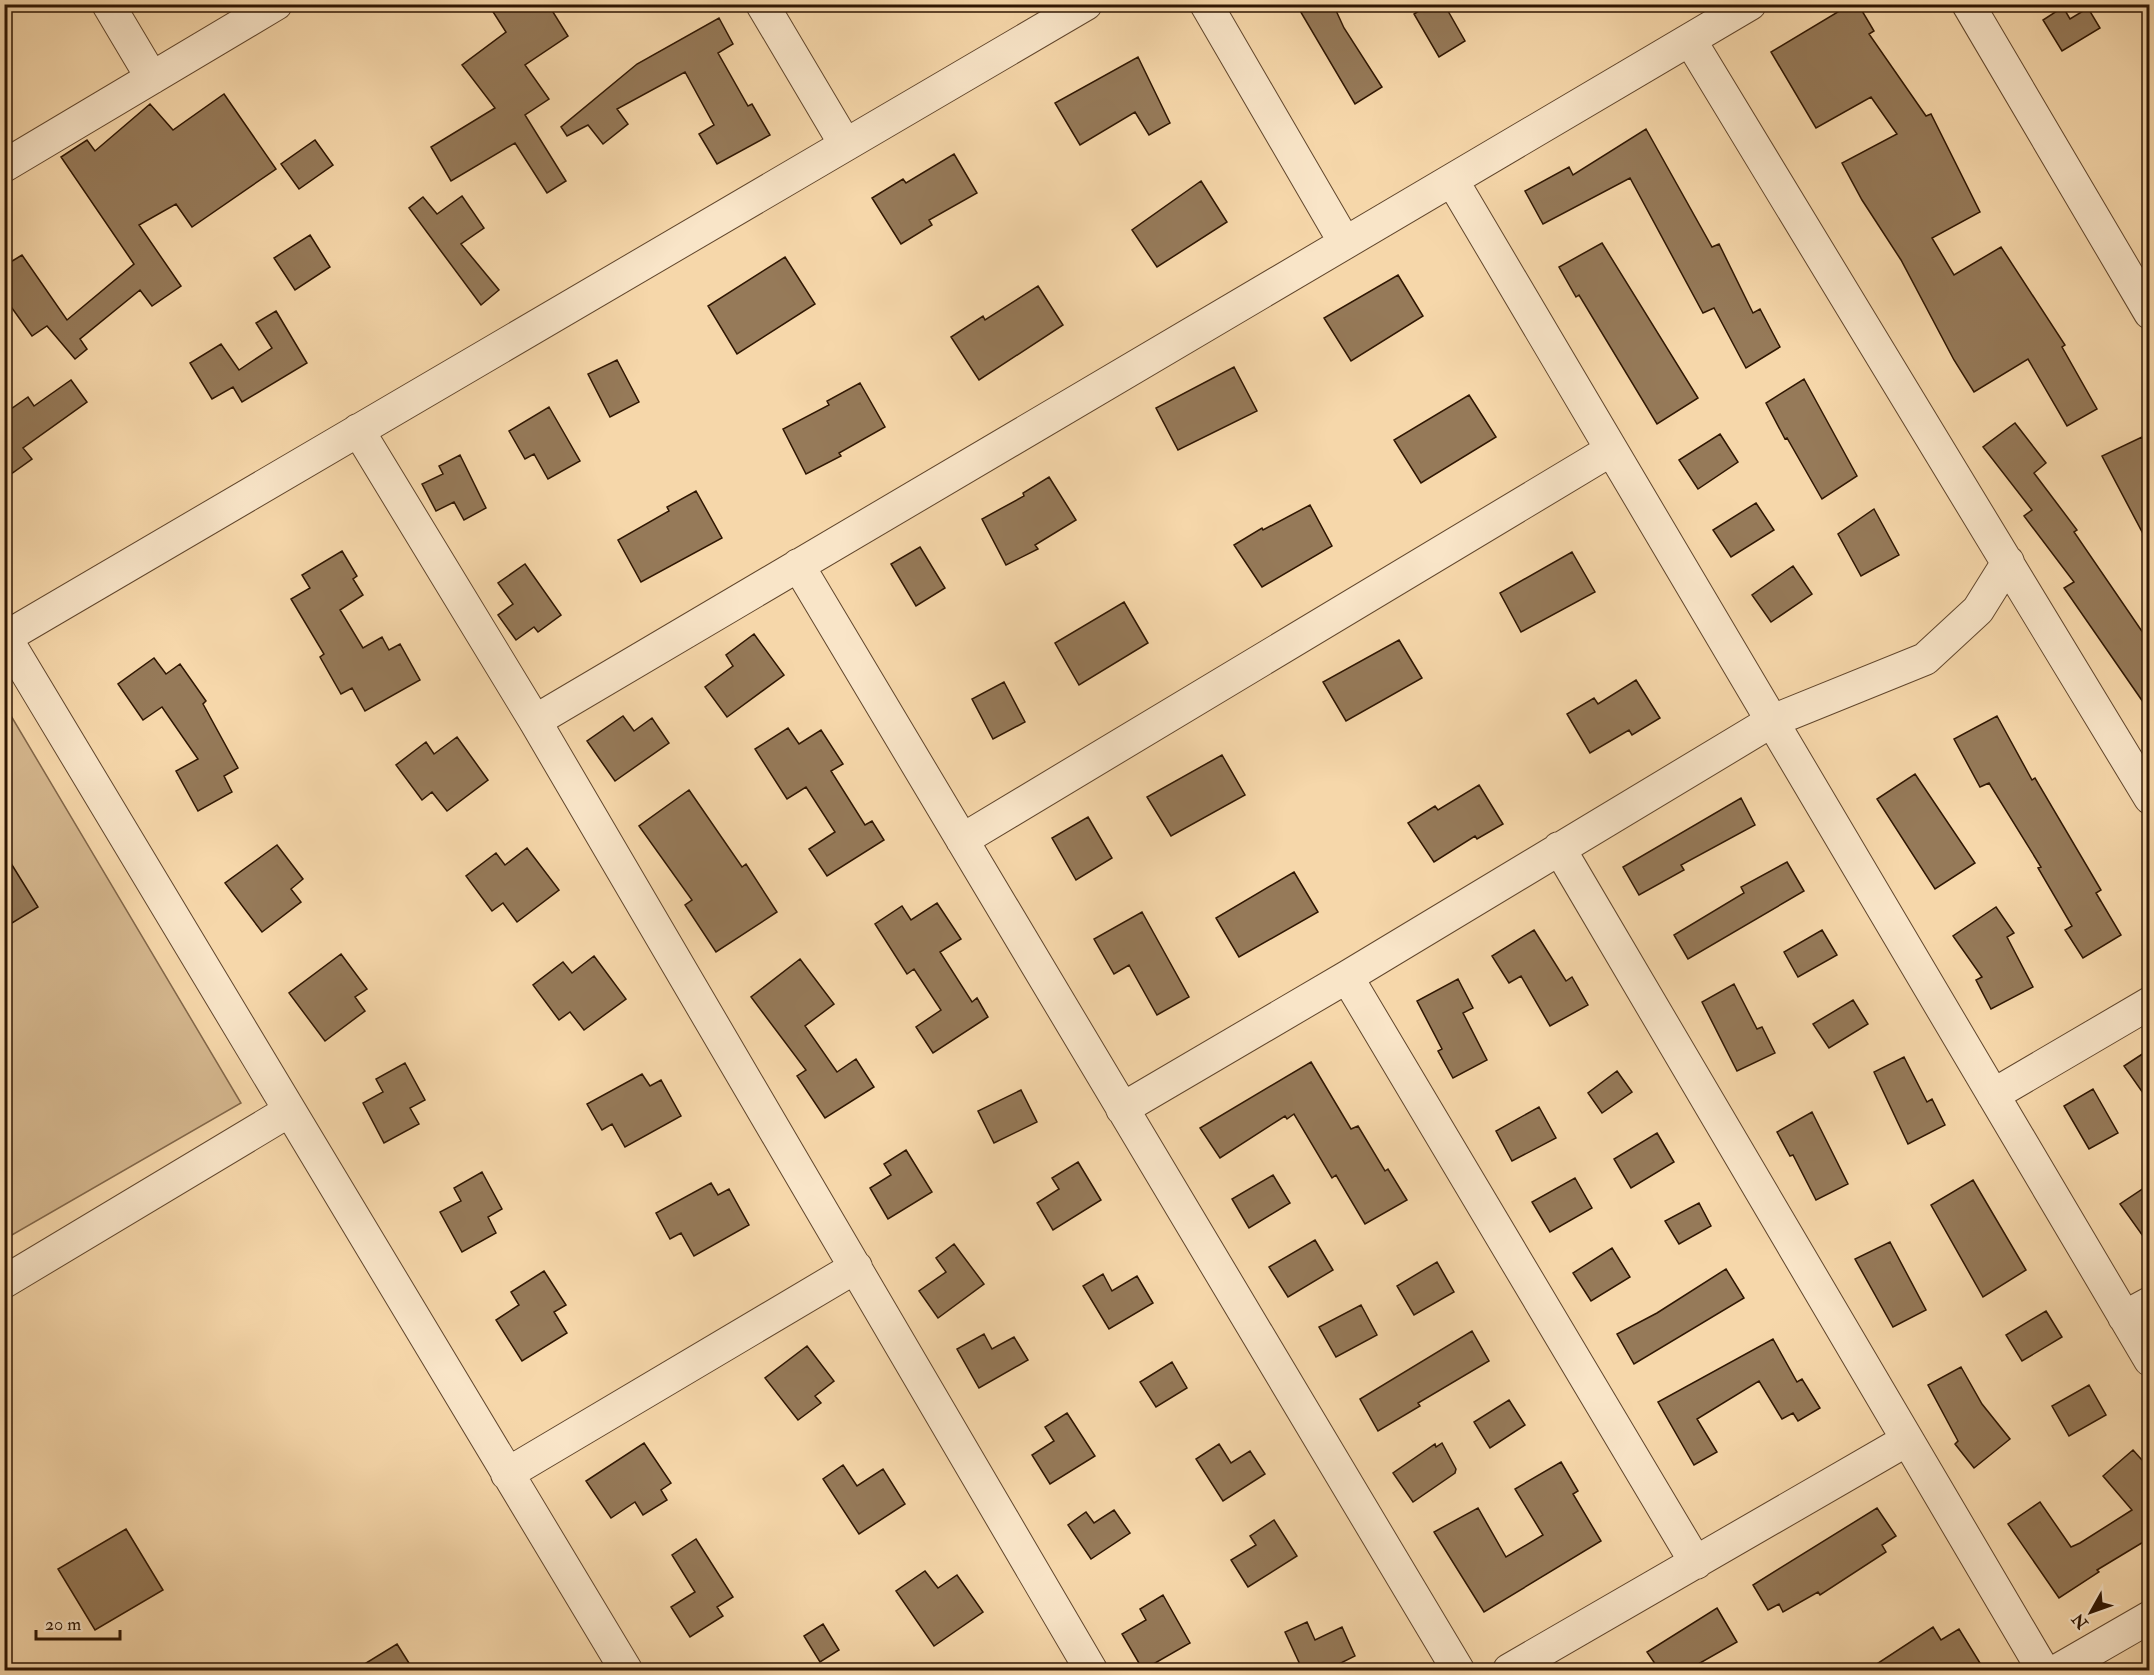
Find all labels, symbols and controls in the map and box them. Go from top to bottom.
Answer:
north arrow [2061,1582,2121,1642]
scale bar [36,1603,120,1641]
text: N [2068,1609,2093,1634]
text: 20 m [45,1613,81,1636]

